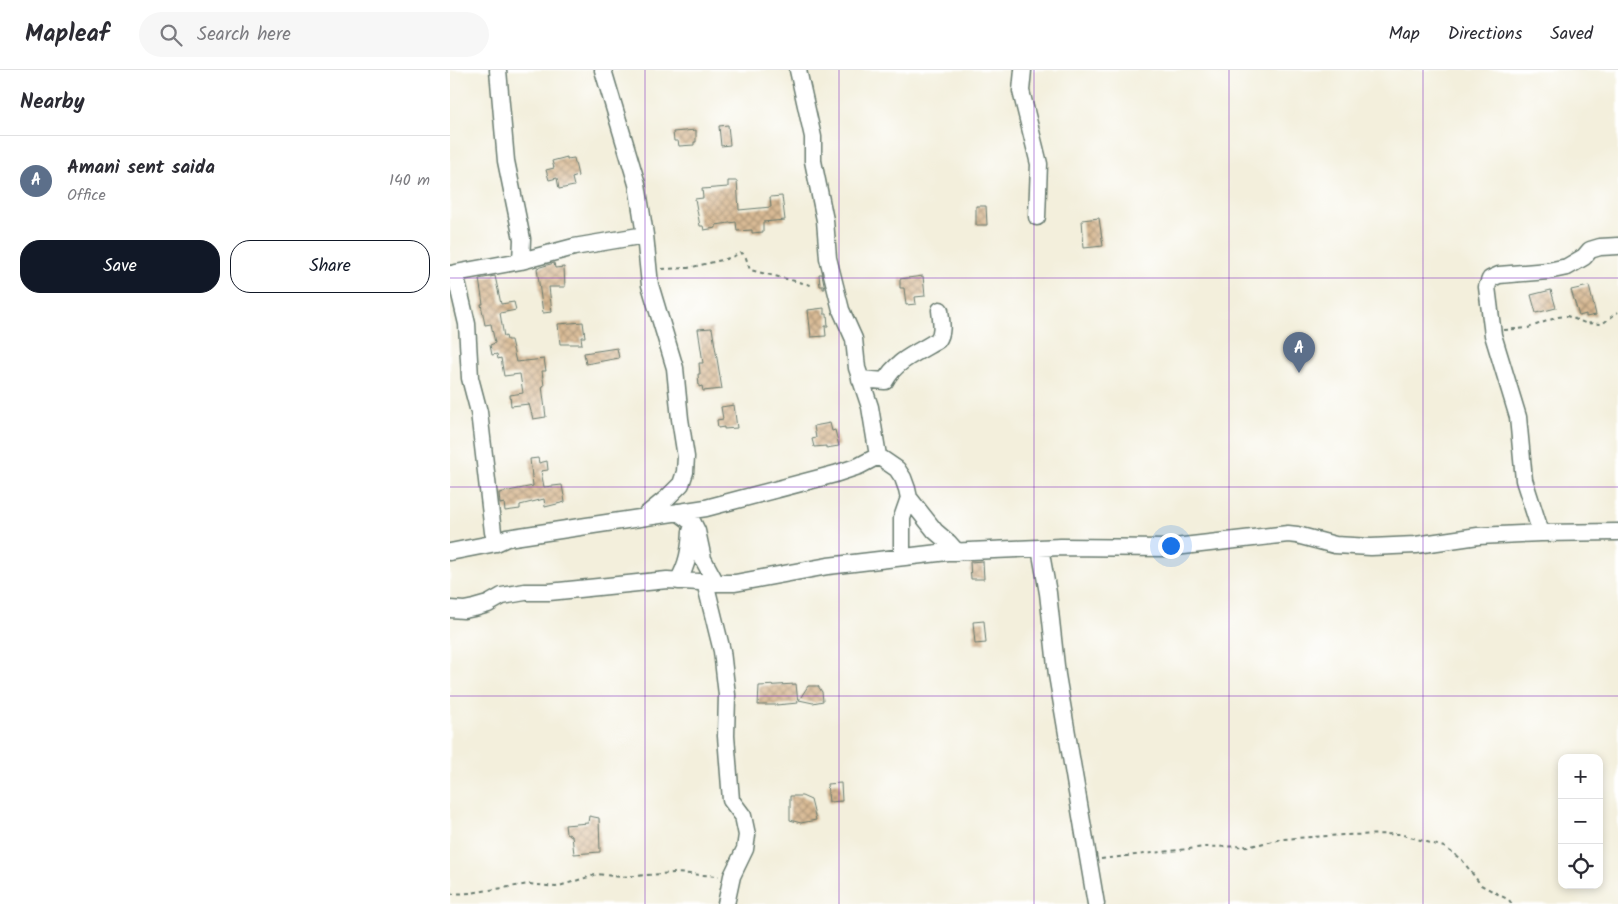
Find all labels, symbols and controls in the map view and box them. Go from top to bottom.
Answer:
search box [139,12,489,57]
text: Mapleaf [25,15,109,54]
text: Search here [197,20,291,50]
text: Map [1388,20,1420,49]
text: Directions [1448,20,1522,49]
text: Saved [1550,20,1593,49]
icon: search [157,21,185,49]
text: Nearby [20,86,85,119]
text: Amani sent saida [67,153,215,183]
text: A [31,168,41,193]
text: 140 m [389,168,430,193]
text: Office [67,183,106,208]
button: Save [20,240,220,293]
button: Share [230,240,430,293]
pin: A [1283,332,1315,373]
your location [1158,533,1184,559]
map controls [1558,754,1603,889]
button: + [1558,754,1603,799]
button: − [1558,799,1603,844]
button: locate [1558,844,1603,889]

